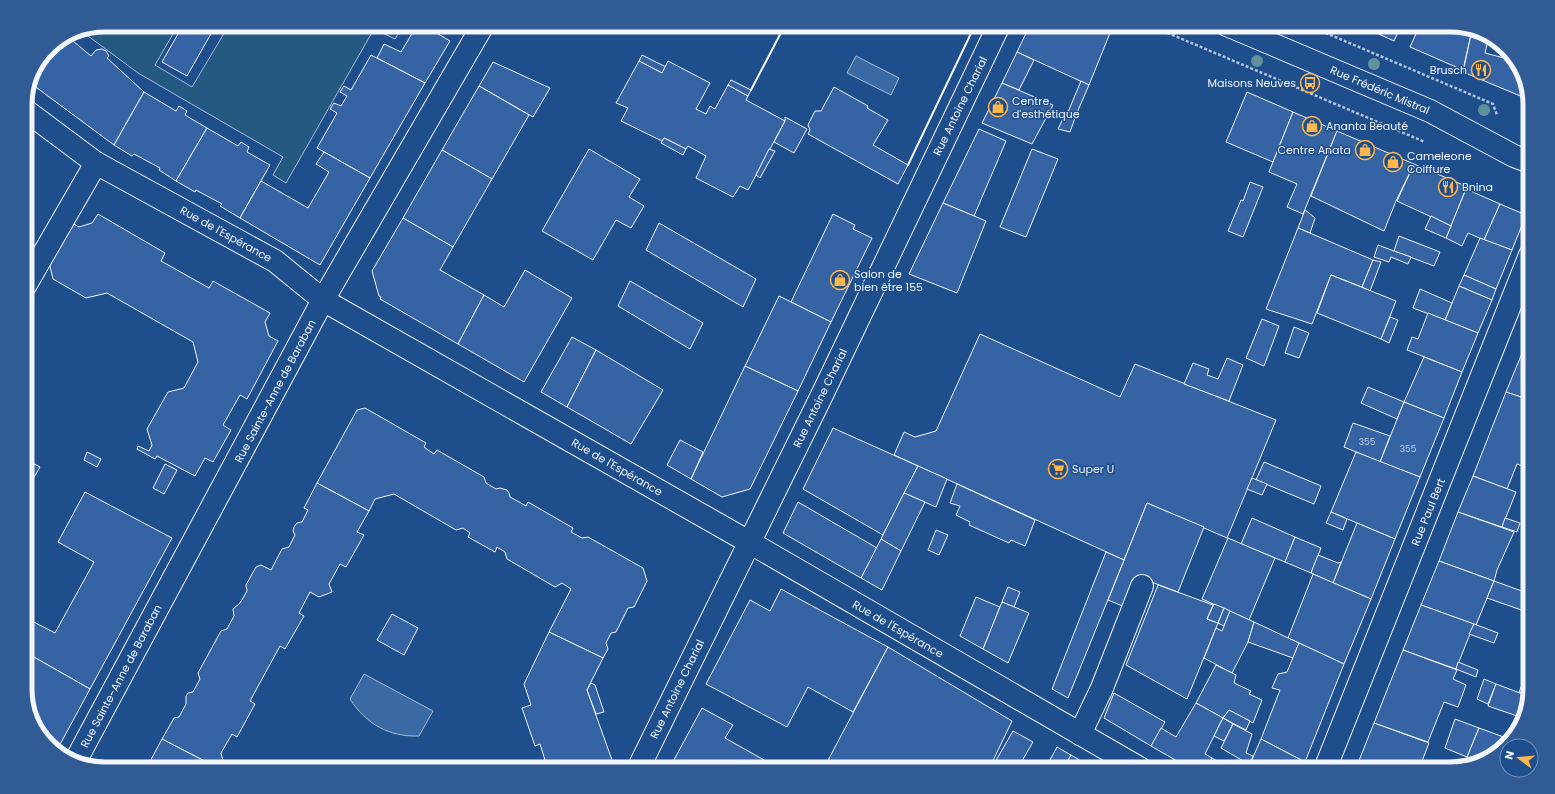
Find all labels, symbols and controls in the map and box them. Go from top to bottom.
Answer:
street label: Rue Antoine Charial [929,54,991,158]
restaurant icon: Brusch [1470,59,1492,81]
street label: Rue Frédéric Mistral [1328,62,1432,118]
place label: Brusch [1430,62,1467,78]
bus stop icon: Maisons Neuves [1299,72,1321,94]
place label: Maisons Neuves [1208,75,1296,91]
place label: Centre d'esthétique [1012,93,1080,122]
shop icon: Centre d'esthétique [987,96,1009,118]
shop icon: Ananta Beauté [1301,115,1323,137]
place label: Ananta Beauté [1326,118,1408,134]
shop icon: Centre Anata [1354,139,1376,161]
place label: Centre Anata [1277,142,1351,158]
place label: Cameleone Coiffure [1407,148,1472,177]
shop icon: Cameleone Coiffure [1382,151,1404,173]
restaurant icon: Bnina [1437,176,1459,198]
place label: Bnina [1462,179,1493,195]
street label: Rue de l'Espérance [177,202,275,266]
place label: Salon de bien être 155 [854,266,923,295]
shop icon: Salon de bien être 155 [829,269,851,291]
street label: Rue Sainte-Anne de Baraban [230,317,320,465]
street label: Rue Antoine Charial [789,346,851,450]
street label: Rue de l'Espérance [568,434,666,500]
house number: 355 [1359,436,1376,448]
house number: 355 [1400,443,1417,455]
supermarket icon: Super U [1047,458,1069,480]
place label: Super U [1072,461,1114,477]
street label: Rue Paul Bert [1407,476,1449,548]
street label: Rue de l'Espérance [849,596,947,662]
street label: Rue Sainte-Anne de Baraban [76,602,166,750]
street label: Rue Antoine Charial [646,637,708,741]
north arrow [1499,738,1539,778]
text: N [1501,749,1518,761]

